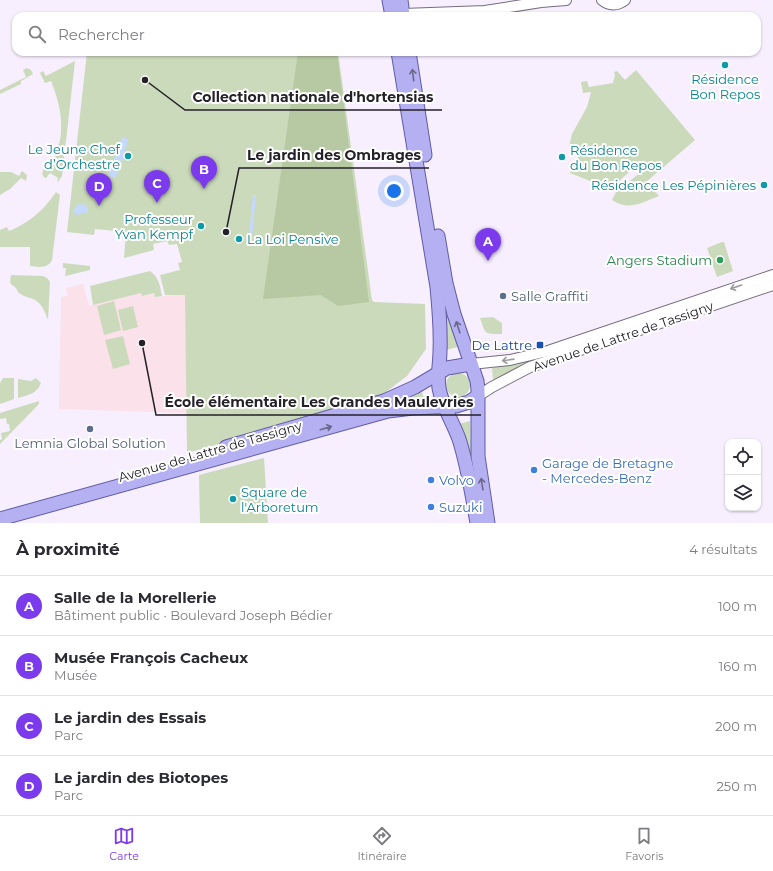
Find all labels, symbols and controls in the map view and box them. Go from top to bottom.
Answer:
search box [12,12,761,56]
icon: search [26,23,48,45]
text: Rechercher [58,25,145,44]
marker: Résidence Bon Repos [720,60,730,70]
one-way arrow [409,69,417,82]
place label: Résidence Bon Repos [690,71,760,102]
callout: Collection nationale d'hortensias [185,84,442,110]
text: Collection nationale d'hortensias [192,88,434,106]
place label: Le Jeune Chef d’Orchestre [28,141,121,172]
callout: Le jardin des Ombrages [239,142,429,168]
place label: Résidence du Bon Repos [570,142,662,173]
text: Le jardin des Ombrages [247,146,422,164]
marker: Le Jeune Chef d’Orchestre [123,151,133,161]
marker: Résidence du Bon Repos [557,152,567,162]
pin: B [191,156,217,189]
pin: C [144,170,170,203]
pin: D [86,173,112,206]
place label: Résidence Les Pépinières [591,177,756,193]
marker: Résidence Les Pépinières [759,180,769,190]
your location [384,181,404,201]
place label: Professeur Yvan Kempf [115,211,194,242]
marker: Professeur Yvan Kempf [196,221,206,231]
pin: A [475,228,501,261]
place label: La Loi Pensive [247,231,339,247]
marker: La Loi Pensive [234,234,244,244]
place label: Angers Stadium [607,252,712,268]
marker: Angers Stadium [715,255,725,265]
one-way arrow [730,284,742,292]
place label: Salle Graffiti [511,288,588,304]
marker: Salle Graffiti [498,291,508,301]
street label: Avenue de Lattre de Tassigny [531,297,716,375]
one-way arrow [454,321,461,334]
place label: De Lattre [471,337,532,353]
marker: De Lattre [535,340,545,350]
one-way arrow [502,356,515,364]
callout: École élémentaire Les Grandes Maulevries [156,389,481,415]
text: École élémentaire Les Grandes Maulevries [165,393,474,411]
street label: Avenue de Lattre de Tassigny [116,417,304,485]
marker: Lemnia Global Solution [85,424,95,434]
one-way arrow [320,424,333,431]
place label: Lemnia Global Solution [14,435,166,451]
map controls [725,439,761,511]
button: locate [725,439,761,475]
place label: Garage de Bretagne - Mercedes-Benz [542,455,673,486]
marker: Garage de Bretagne - Mercedes-Benz [529,465,539,475]
place label: Volvo [439,472,474,488]
marker: Volvo [426,475,436,485]
button: layers [725,475,761,511]
one-way arrow [478,478,486,491]
place label: Square de l'Arboretum [241,484,319,515]
marker: Square de l'Arboretum [228,494,238,504]
place label: Suzuki [439,499,482,515]
marker: Suzuki [426,502,436,512]
text: À proximité [16,539,120,559]
text: 4 résultats [689,541,757,557]
text: Salle de la Morellerie [54,588,217,607]
text: A [24,598,34,614]
text: 100 m [718,598,757,614]
text: Bâtiment public · Boulevard Joseph Bédier [54,607,333,623]
text: Musée François Cacheux [54,648,248,667]
text: B [24,658,34,674]
text: 160 m [719,658,757,674]
text: Musée [54,667,97,683]
text: Le jardin des Essais [54,708,206,727]
text: C [24,718,34,734]
text: 200 m [715,718,757,734]
text: Parc [54,727,83,743]
text: Le jardin des Biotopes [54,768,228,787]
text: D [24,778,34,794]
text: 250 m [716,778,757,794]
text: Parc [54,787,83,803]
tab: Carte [109,825,139,863]
tab: Itinéraire [358,825,407,863]
tab: Favoris [625,825,664,863]

